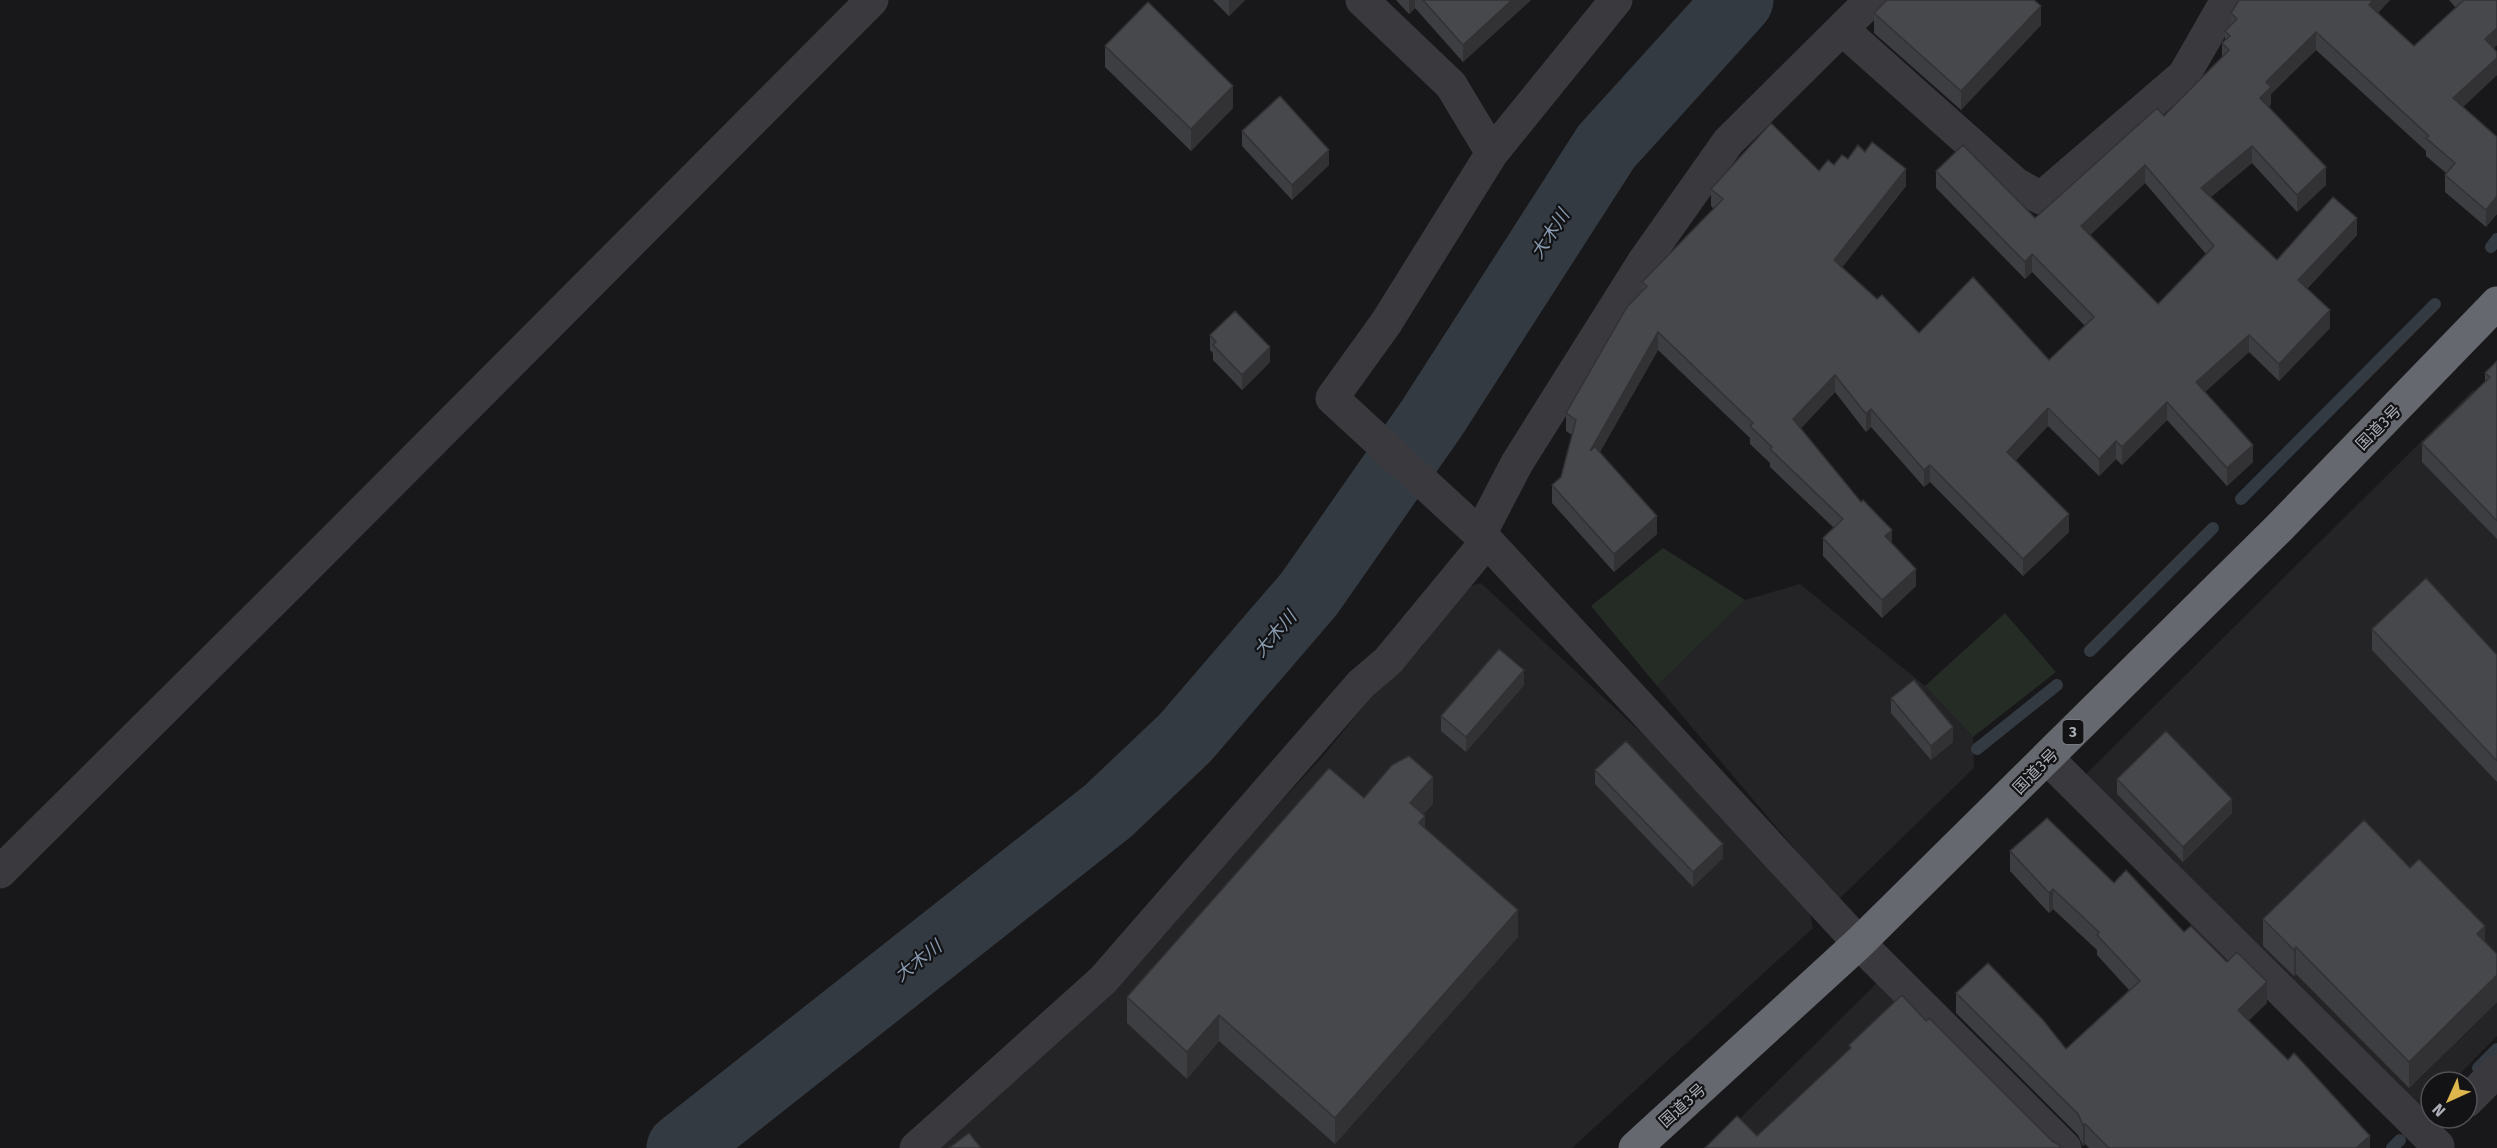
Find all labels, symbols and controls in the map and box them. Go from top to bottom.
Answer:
water label: 大木川 [1526,204,1575,263]
street label: 国道3号 [2352,401,2405,454]
water label: 大木川 [1249,605,1302,662]
road number: 3 [2062,720,2084,744]
street label: 国道3号 [2009,745,2062,798]
water label: 大木川 [890,934,948,986]
north arrow [2419,1070,2479,1130]
street label: 国道3号 [1655,1080,1709,1131]
text: N [2428,1100,2449,1121]

